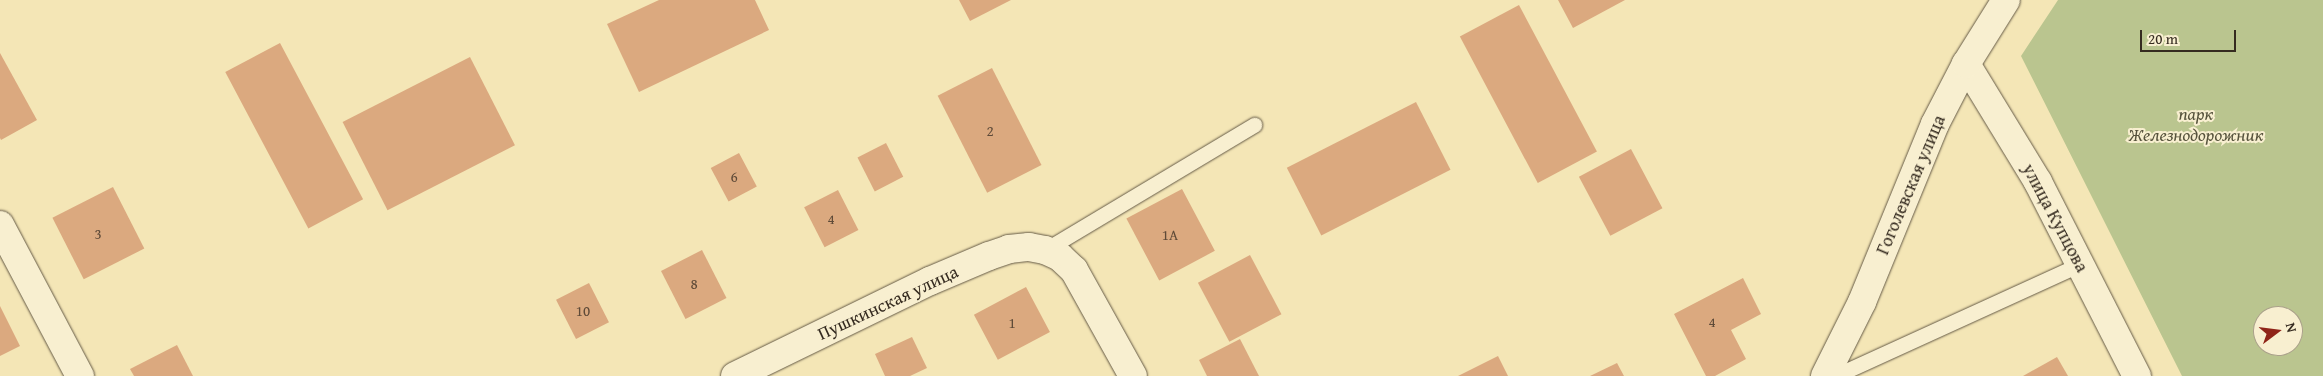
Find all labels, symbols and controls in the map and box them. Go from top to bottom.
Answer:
scale bar [2143,20,2239,52]
text: 20 m [2148,28,2178,49]
park label: парк Железнодорожник [2128,104,2264,146]
street label: Гоголевская улица [1872,112,1950,258]
house number: 2 [986,122,994,140]
street label: улица Купцова [2017,160,2093,276]
house number: 6 [730,168,738,186]
house number: 4 [827,210,835,228]
house number: 3 [94,225,102,243]
house number: 1А [1162,226,1178,244]
street label: Пушкинская улица [814,261,962,345]
house number: 8 [690,275,698,293]
house number: 10 [576,302,590,320]
north arrow [2253,306,2303,356]
house number: 4 [1708,313,1716,331]
house number: 1 [1008,314,1016,332]
text: N [2281,320,2302,334]

